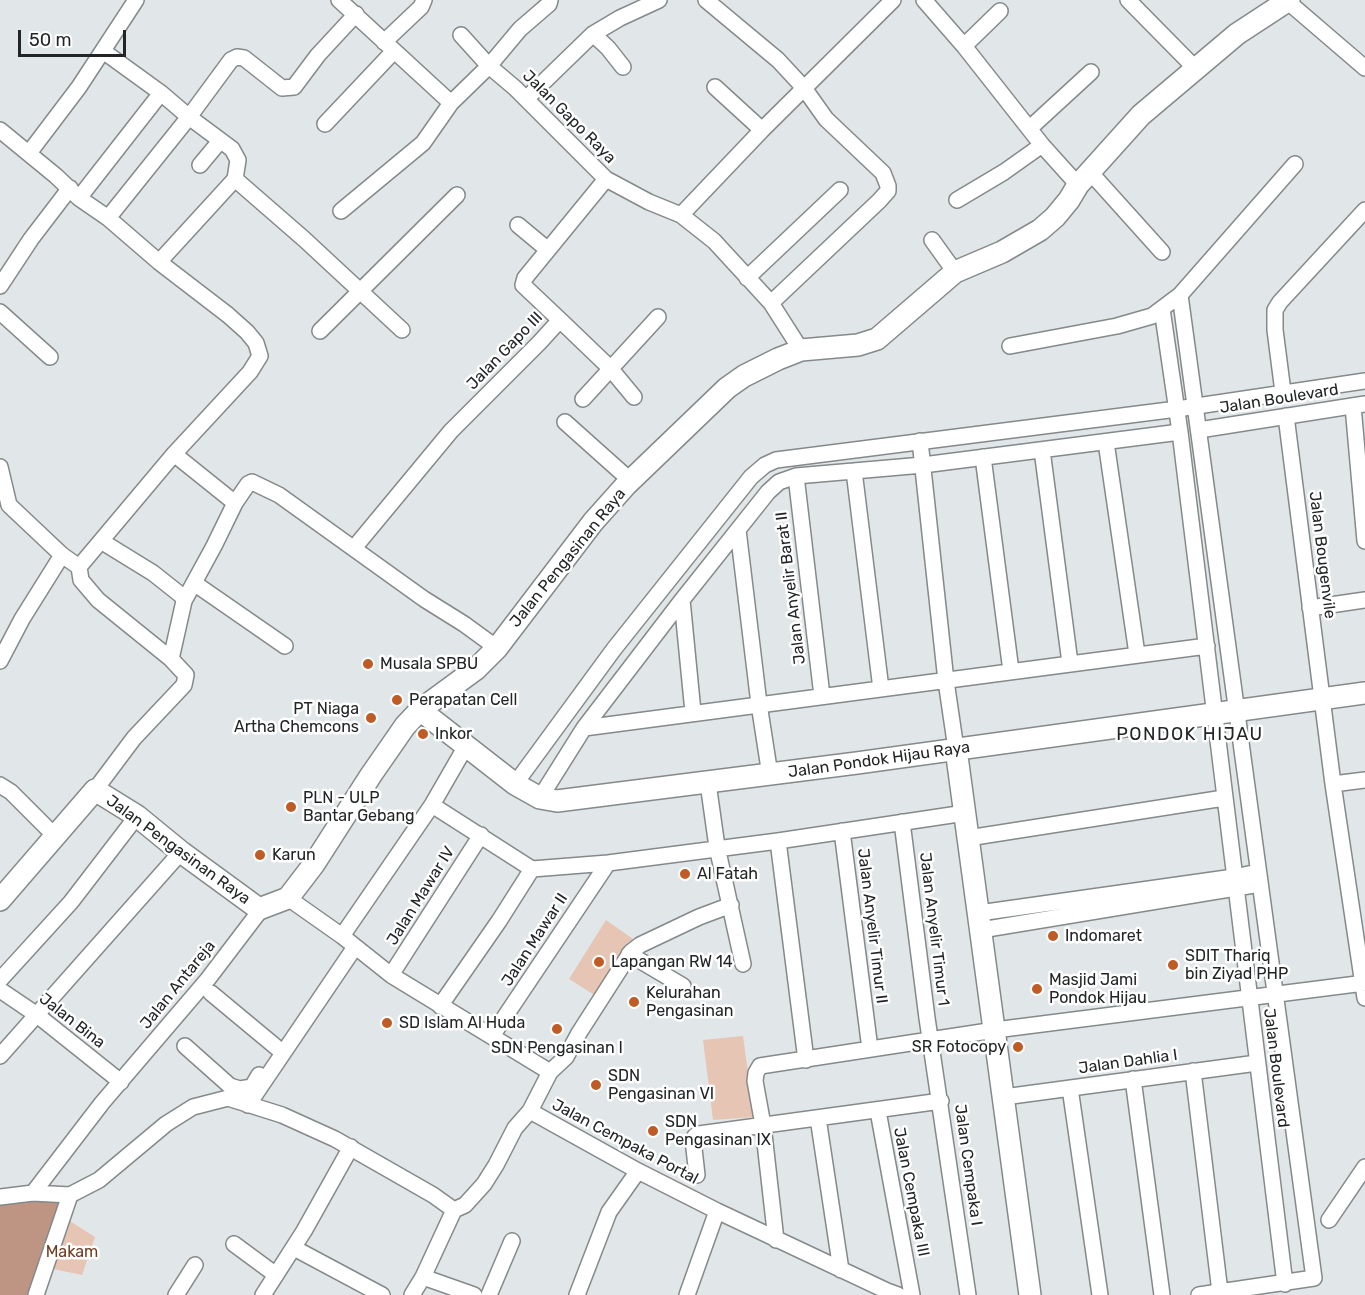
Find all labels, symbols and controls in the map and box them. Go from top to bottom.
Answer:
scale bar [21,18,129,56]
text: 50 m [29,29,72,51]
street label: Jalan Gapo Raya [518,66,620,168]
street label: Jalan Gapo III [463,308,547,394]
street label: Jalan Boulevard [1218,380,1340,418]
street label: Jalan Pengasinan Raya [506,485,630,631]
street label: Jalan Bougenvile [1305,490,1339,620]
street label: Jalan Anyelir Barat II [772,511,810,665]
place label: Musala SPBU [380,654,478,674]
marker: Musala SPBU [361,657,375,671]
place label: Perapatan Cell [409,690,517,710]
marker: Perapatan Cell [390,693,404,707]
place label: PT Niaga Artha Chemcons [234,699,359,737]
marker: PT Niaga Artha Chemcons [364,711,378,725]
place label: Inkor [435,724,472,744]
district label: PONDOK HIJAU [1116,724,1264,746]
marker: Inkor [416,727,430,741]
street label: Jalan Pondok Hijau Raya [787,738,971,782]
place label: PLN - ULP Bantar Gebang [303,788,415,826]
street label: Jalan Pengasinan Raya [102,791,254,909]
marker: PLN - ULP Bantar Gebang [284,800,298,814]
street label: Jalan Mawar IV [383,843,459,949]
place label: Karun [272,845,316,865]
street label: Jalan Anyelir Timur II [853,847,891,1005]
marker: Karun [253,848,267,862]
street label: Jalan Anyelir Timur 1 [915,851,953,1007]
place label: Al Fatah [697,864,758,884]
marker: Al Fatah [678,867,692,881]
street label: Jalan Mawar II [498,890,572,990]
place label: Indomaret [1065,926,1142,946]
marker: Indomaret [1046,929,1060,943]
street label: Jalan Antareja [136,937,220,1033]
place label: SDIT Thariq bin Ziyad PHP [1185,946,1288,984]
place label: Lapangan RW 14 [611,952,733,972]
marker: Lapangan RW 14 [592,955,606,969]
marker: SDIT Thariq bin Ziyad PHP [1166,958,1180,972]
place label: Masjid Jami Pondok Hijau [1049,970,1147,1008]
marker: Masjid Jami Pondok Hijau [1030,982,1044,996]
place label: Kelurahan Pengasinan [646,983,733,1021]
street label: Jalan Bina [35,989,109,1053]
marker: Kelurahan Pengasinan [627,995,641,1009]
street label: Jalan Boulevard [1259,1007,1293,1129]
place label: SD Islam Al Huda [399,1013,525,1033]
marker: SD Islam Al Huda [380,1016,394,1030]
marker: SDN Pengasinan I [550,1022,564,1036]
place label: SR Fotocopy [912,1037,1006,1057]
place label: SDN Pengasinan I [491,1038,623,1058]
marker: SR Fotocopy [1011,1040,1025,1054]
street label: Jalan Dahlia I [1077,1046,1179,1078]
place label: SDN Pengasinan VI [608,1066,714,1104]
marker: SDN Pengasinan VI [589,1078,603,1092]
street label: Jalan Cempaka Portal [549,1095,701,1189]
street label: Jalan Cempaka I [950,1103,986,1227]
place label: SDN Pengasinan IX [665,1112,771,1150]
marker: SDN Pengasinan IX [646,1124,660,1138]
street label: Jalan Cempaka III [889,1126,933,1258]
park label: Makam [46,1242,98,1262]

